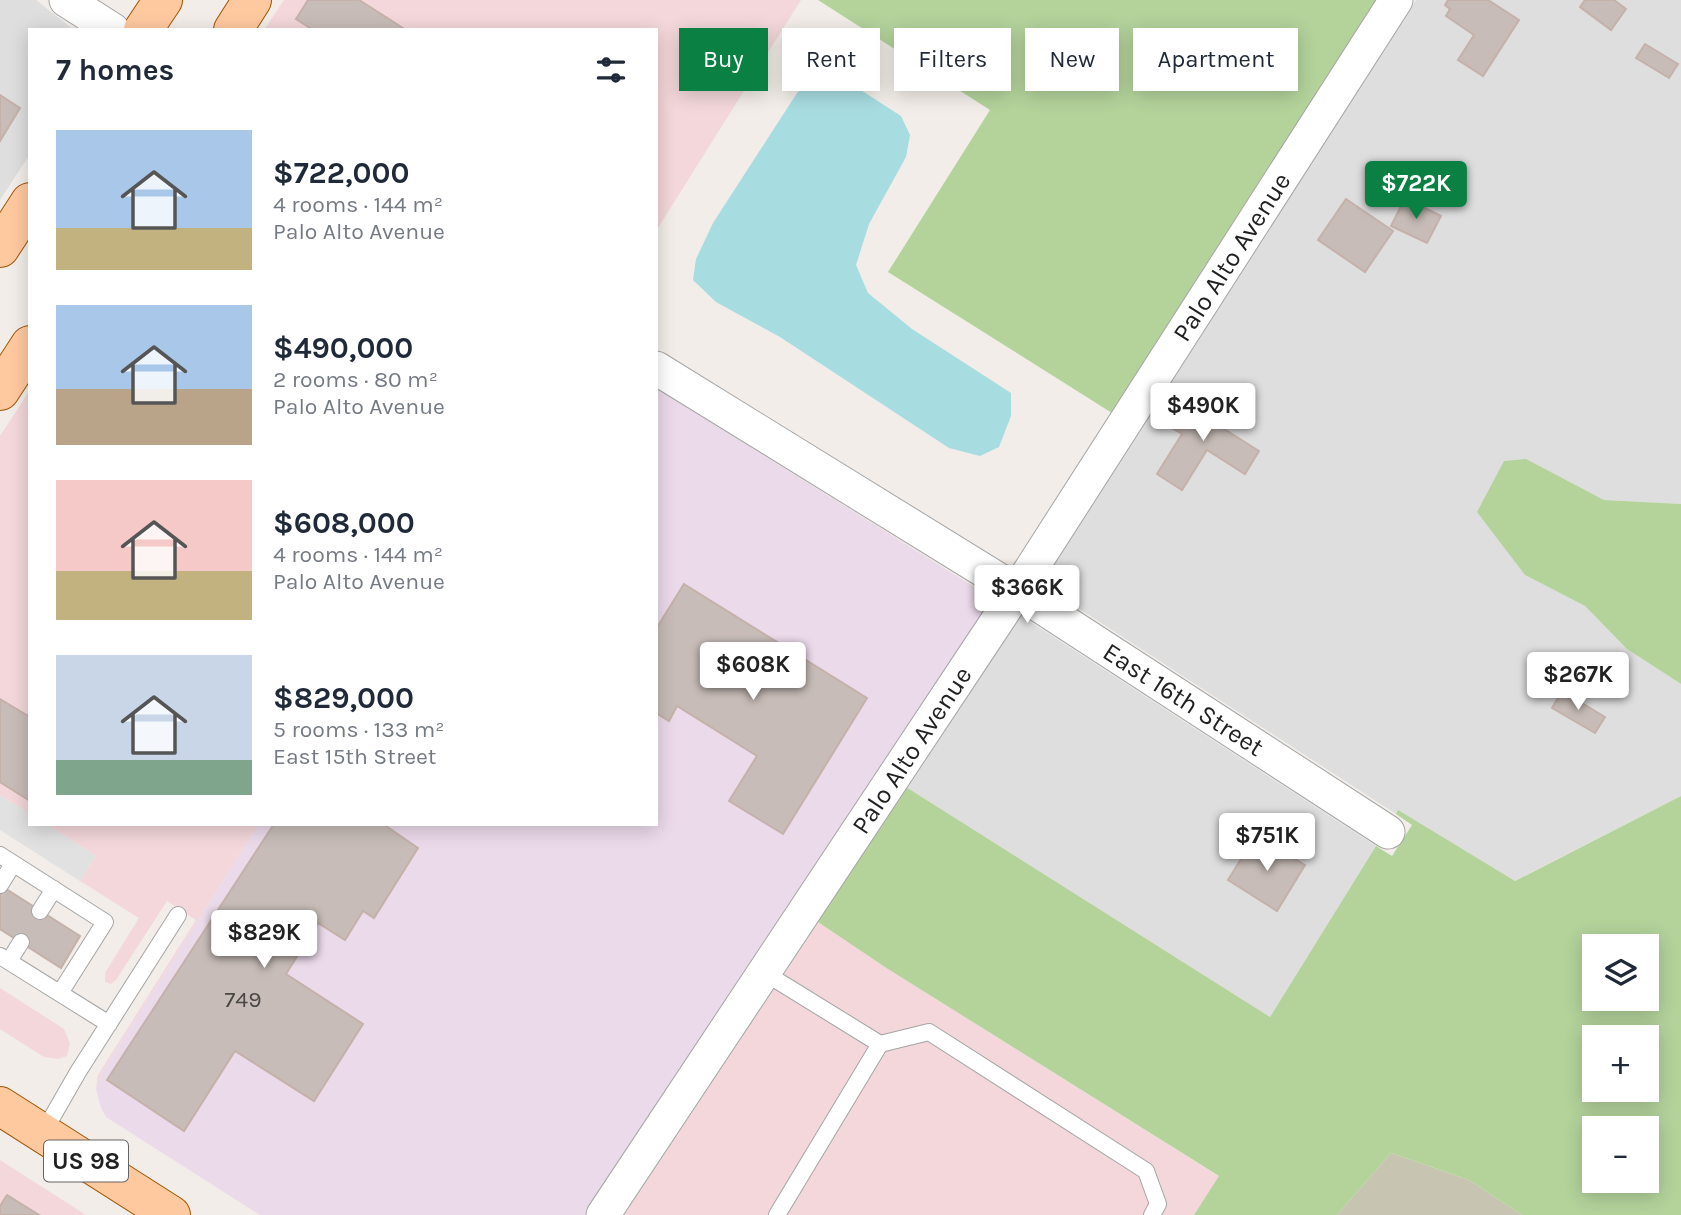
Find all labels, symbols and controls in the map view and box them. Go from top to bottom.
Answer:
chip: Buy [679,28,768,91]
chip: Rent [782,28,880,91]
chip: Filters [894,28,1011,91]
chip: New [1025,28,1119,91]
chip: Apartment [1133,28,1298,91]
icon: filters [592,51,630,89]
text: 7 homes [56,52,174,88]
text: $722,000 [273,155,409,191]
icon: home [112,158,196,242]
pin: $722K [1367,162,1465,221]
street label: Palo Alto Avenue [1166,166,1297,347]
text: $722K [1381,170,1451,197]
text: 4 rooms · 144 m² [273,191,443,218]
text: Palo Alto Avenue [273,218,445,245]
text: $490,000 [273,330,413,366]
icon: home [112,333,196,417]
text: 2 rooms · 80 m² [273,366,438,393]
pin: $490K [1154,384,1252,443]
text: $490K [1166,392,1240,419]
text: Palo Alto Avenue [273,393,445,420]
text: $608,000 [273,505,415,541]
icon: home [112,508,196,592]
text: 4 rooms · 144 m² [273,541,443,568]
pin: $366K [978,566,1076,625]
text: Palo Alto Avenue [273,568,445,595]
text: $366K [990,574,1064,601]
street label: East 16th Street [1098,636,1270,763]
pin: $608K [704,642,802,702]
text: $608K [716,651,790,678]
pin: $267K [1529,652,1627,712]
street label: Palo Alto Avenue [845,660,978,840]
text: $267K [1543,661,1613,688]
text: $829,000 [273,680,414,716]
icon: home [112,683,196,767]
text: 5 rooms · 133 m² [273,716,445,743]
text: East 15th Street [273,743,437,770]
pin: $751K [1218,814,1316,873]
text: $751K [1235,822,1299,849]
pin: $829K [215,911,313,970]
text: $829K [227,919,301,946]
map controls [1582,934,1659,1193]
button: layers [1582,934,1659,1011]
house number: 749 [225,986,261,1013]
button: + [1582,1025,1659,1102]
button: − [1582,1116,1659,1193]
road number: US 98 [44,1140,128,1182]

